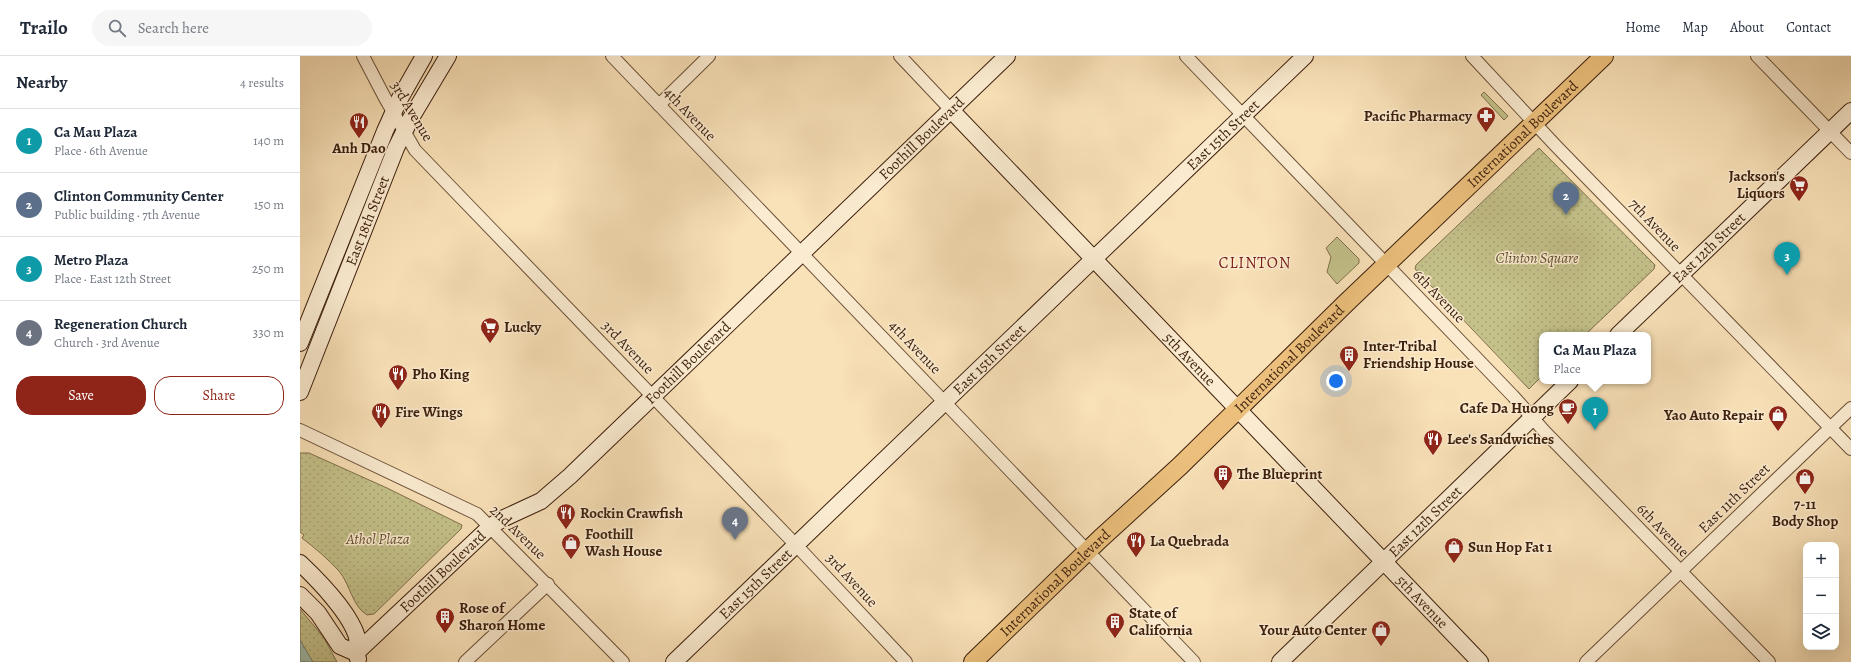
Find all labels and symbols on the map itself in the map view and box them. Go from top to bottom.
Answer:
street label: International Boulevard [1463,76,1583,192]
street label: 3rd Avenue [386,77,438,145]
street label: 4th Avenue [659,83,721,145]
street label: Foothill Boulevard [874,92,969,184]
street label: East 15th Street [1182,95,1264,175]
pharmacy icon: Pacific Pharmacy [1475,105,1497,133]
place label: Pacific Pharmacy [1364,106,1473,126]
restaurant icon: Anh Dao [348,111,370,139]
place label: Anh Dao [331,138,386,158]
place label: Jackson's Liquors [1729,166,1785,203]
street label: East 18th Street [341,173,394,269]
supermarket icon: Jackson's Liquors [1788,174,1810,202]
pin: 2 [1553,182,1579,215]
street label: 7th Avenue [1625,194,1686,256]
street label: East 12th Street [1668,208,1750,288]
pin: 3 [1774,242,1800,275]
park label: Clinton Square [1496,248,1579,268]
district label: CLINTON [1219,252,1291,274]
street label: 6th Avenue [1408,265,1470,327]
street label: International Boulevard [1230,300,1349,417]
supermarket icon: Lucky [479,316,501,344]
street label: 3rd Avenue [597,316,659,378]
street label: Foothill Boulevard [641,316,736,409]
street label: 4th Avenue [884,316,946,378]
place label: Lucky [504,317,542,337]
street label: East 15th Street [948,319,1030,399]
street label: 5th Avenue [1159,328,1220,390]
place label: Inter-Tribal Friendship House [1363,336,1474,373]
building icon: Inter-Tribal Friendship House [1338,344,1360,372]
restaurant icon: Pho King [387,363,409,391]
place label: Pho King [412,364,470,384]
your location [1326,371,1346,391]
cafe icon: Cafe Da Huong [1557,397,1579,425]
pin: 1 [1582,397,1608,430]
place label: Cafe Da Huong [1460,398,1554,418]
restaurant icon: Fire Wings [370,401,392,429]
place label: Fire Wings [395,402,463,422]
shop icon: Yao Auto Repair [1767,404,1789,432]
place label: Yao Auto Repair [1663,405,1764,425]
restaurant icon: Lee's Sandwiches [1422,428,1444,456]
place label: Lee's Sandwiches [1447,429,1554,449]
street label: East 11th Street [1694,459,1774,537]
building icon: The Blueprint [1212,463,1234,491]
place label: The Blueprint [1237,464,1322,484]
shop icon: 7-11 Body Shop [1794,467,1816,495]
street label: East 12th Street [1384,481,1466,562]
place label: 7-11 Body Shop [1772,494,1838,531]
street label: 6th Avenue [1632,499,1694,561]
street label: 2nd Avenue [485,500,551,564]
restaurant icon: Rockin Crawfish [555,502,577,530]
place label: Rockin Crawfish [580,503,683,523]
pin: 4 [722,507,748,540]
place label: Foothill Wash House [584,524,662,561]
street label: International Boulevard [995,524,1115,641]
street label: Foothill Boulevard [395,525,491,617]
park label: Athol Plaza [345,529,410,549]
restaurant icon: La Quebrada [1125,530,1147,558]
place label: La Quebrada [1150,531,1230,551]
shop icon: Foothill Wash House [560,532,582,560]
shop icon: Sun Hop Fat 1 [1443,536,1465,564]
place label: Sun Hop Fat 1 [1468,537,1553,557]
street label: East 15th Street [715,544,796,624]
street label: 3rd Avenue [822,548,883,612]
street label: 5th Avenue [1392,571,1453,633]
place label: Rose of Sharon Home [459,598,545,635]
place label: State of California [1129,603,1193,640]
building icon: Rose of Sharon Home [434,606,456,634]
building icon: State of California [1104,611,1126,639]
shop icon: Your Auto Center [1370,619,1392,647]
place label: Your Auto Center [1258,620,1367,640]

